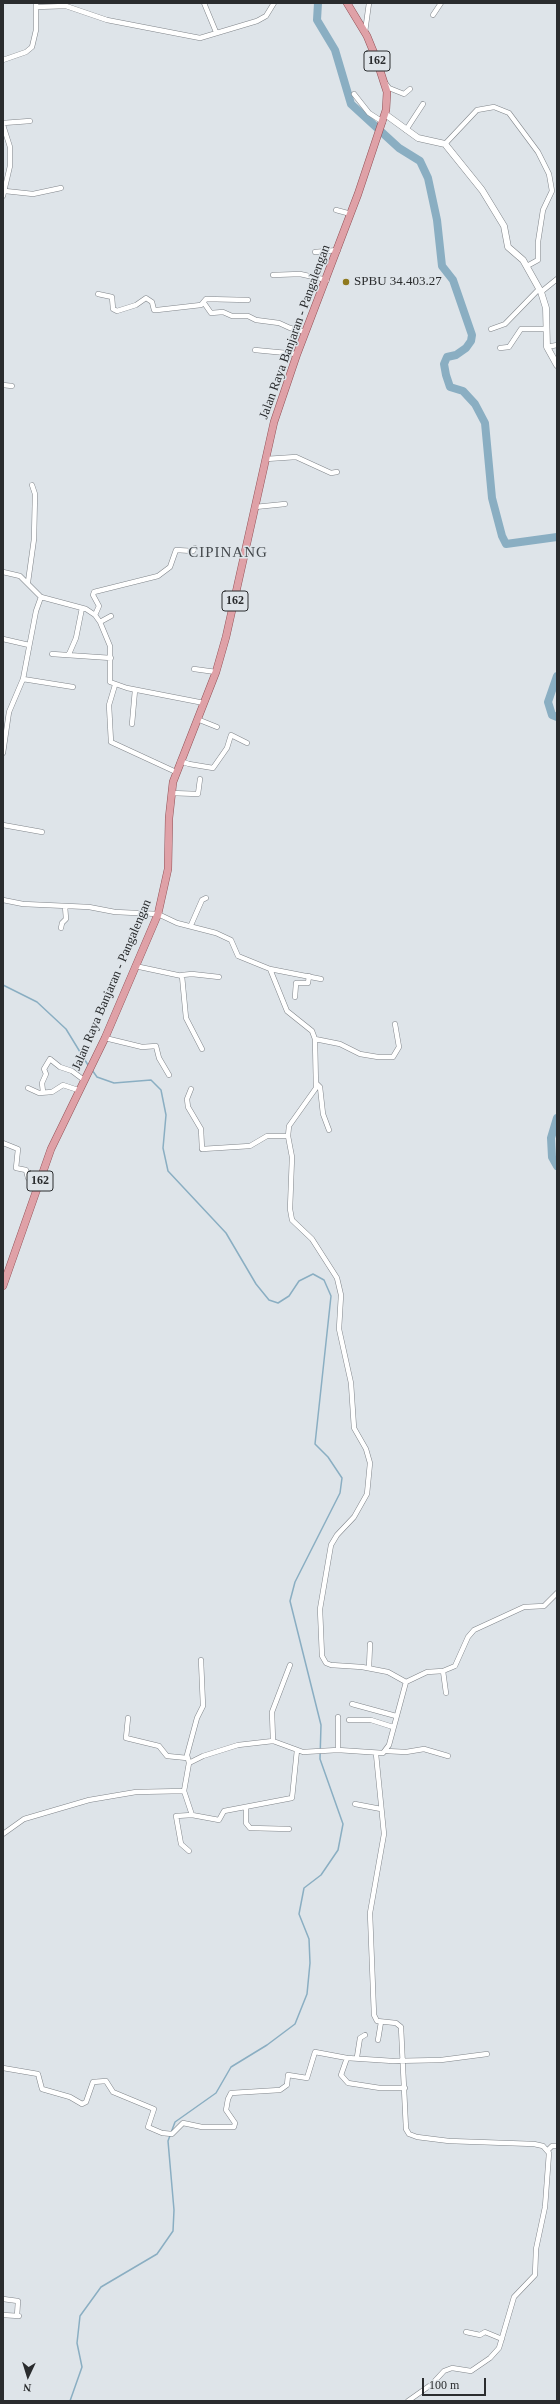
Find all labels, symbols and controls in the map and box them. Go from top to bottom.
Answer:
road number: 162 [364,51,390,71]
street label: Jalan Raya Banjaran - Pangalengan [256,243,334,421]
place label: SPBU 34.403.27 [354,274,442,290]
marker: SPBU 34.403.27 [341,277,351,287]
district label: CIPINANG [188,544,268,562]
road number: 162 [222,591,248,611]
street label: Jalan Raya Banjaran - Pangalengan [69,897,155,1073]
road number: 162 [27,1171,53,1191]
north arrow [8,2356,48,2396]
scale bar [424,2370,488,2396]
text: 100 m [429,2378,459,2392]
text: N [23,2382,32,2394]

